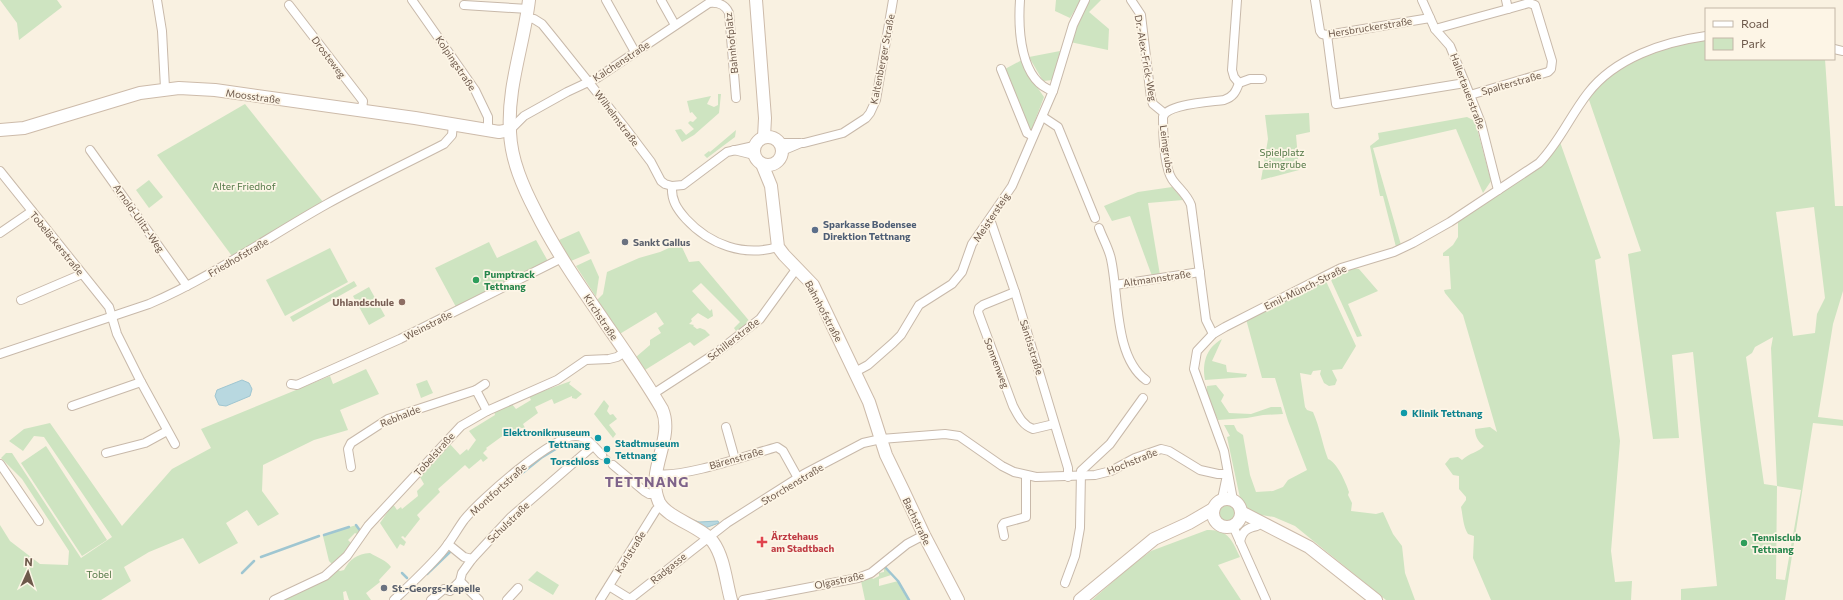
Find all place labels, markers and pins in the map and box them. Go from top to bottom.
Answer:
place label: Sparkasse Bodensee Direktion Tettnang [823,218,916,242]
marker: Sparkasse Bodensee Direktion Tettnang [810,225,820,235]
place label: Sankt Gallus [633,236,691,248]
marker: Sankt Gallus [620,237,630,247]
place label: Pumptrack Tettnang [484,268,535,292]
marker: Pumptrack Tettnang [471,275,481,285]
place label: Uhlandschule [332,296,394,308]
marker: Uhlandschule [397,297,407,307]
place label: Klinik Tettnang [1412,407,1483,419]
marker: Klinik Tettnang [1399,408,1409,418]
place label: Elektronikmuseum Tettnang [503,426,591,450]
marker: Elektronikmuseum Tettnang [593,433,603,443]
place label: Stadtmuseum Tettnang [615,437,680,461]
marker: Stadtmuseum Tettnang [602,444,612,454]
place label: Torschloss [550,455,599,467]
marker: Torschloss [602,456,612,466]
place label: Ärztehaus am Stadtbach [771,530,834,554]
place label: Tennisclub Tettnang [1752,531,1801,555]
marker: Ärztehaus am Stadtbach [756,536,768,548]
marker: Tennisclub Tettnang [1739,538,1749,548]
place label: St.-Georgs-Kapelle [392,582,480,594]
marker: St.-Georgs-Kapelle [379,583,389,593]

